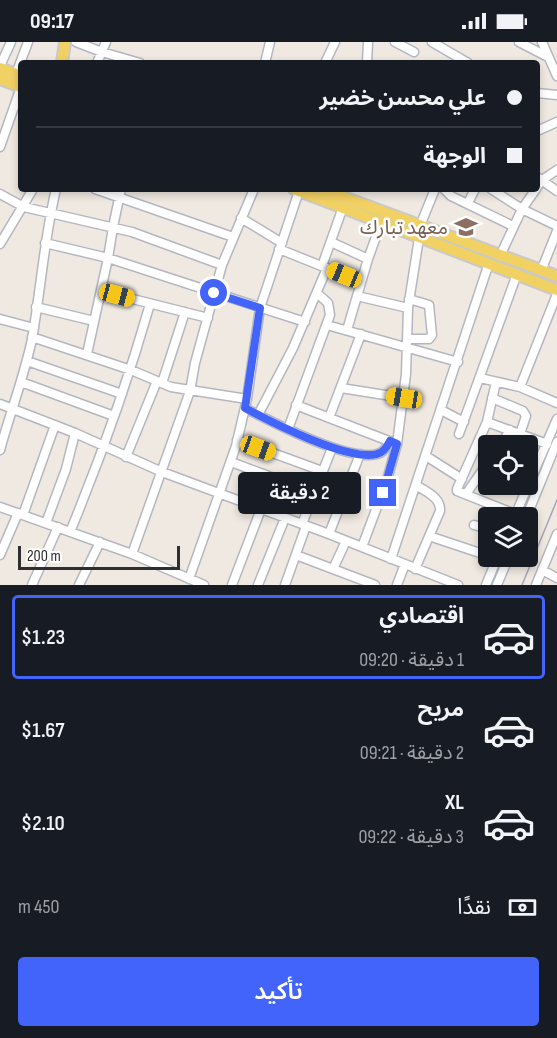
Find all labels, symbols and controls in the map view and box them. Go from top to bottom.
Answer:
text: 09:17 [30,8,74,35]
text: علي محسن خضير [320,85,486,112]
text: الوجهة [423,143,486,170]
school or university icon: معهد تبارك [453,214,479,240]
place label: معهد تبارك [360,216,448,240]
car [324,260,364,290]
route start [200,279,227,306]
car [97,282,137,308]
car [385,386,423,410]
car [238,433,278,463]
map controls [478,435,538,567]
button: locate [478,435,538,495]
callout: 2 دقيقة [239,472,362,514]
route end [369,479,396,506]
text: 2 دقيقة [269,481,330,505]
button: layers [478,507,538,567]
scale bar [18,543,180,570]
text: 200 m [27,547,61,566]
text: اقتصادي [379,603,464,630]
icon: car [482,610,536,664]
text: $1.23 [21,624,65,651]
text: 1 دقيقة · 09:20 [359,648,464,672]
text: مريح [418,696,464,723]
icon: car [482,703,536,757]
text: $1.67 [21,717,64,744]
text: 2 دقيقة · 09:21 [360,741,464,765]
text: XL [445,789,464,816]
icon: car [482,796,536,850]
text: $2.10 [21,810,65,837]
text: 3 دقيقة · 09:22 [358,825,464,849]
icon: cash [506,891,539,924]
text: نقدًا [457,894,491,921]
text: 450 m [18,895,59,919]
button: تأكيد [18,957,539,1026]

